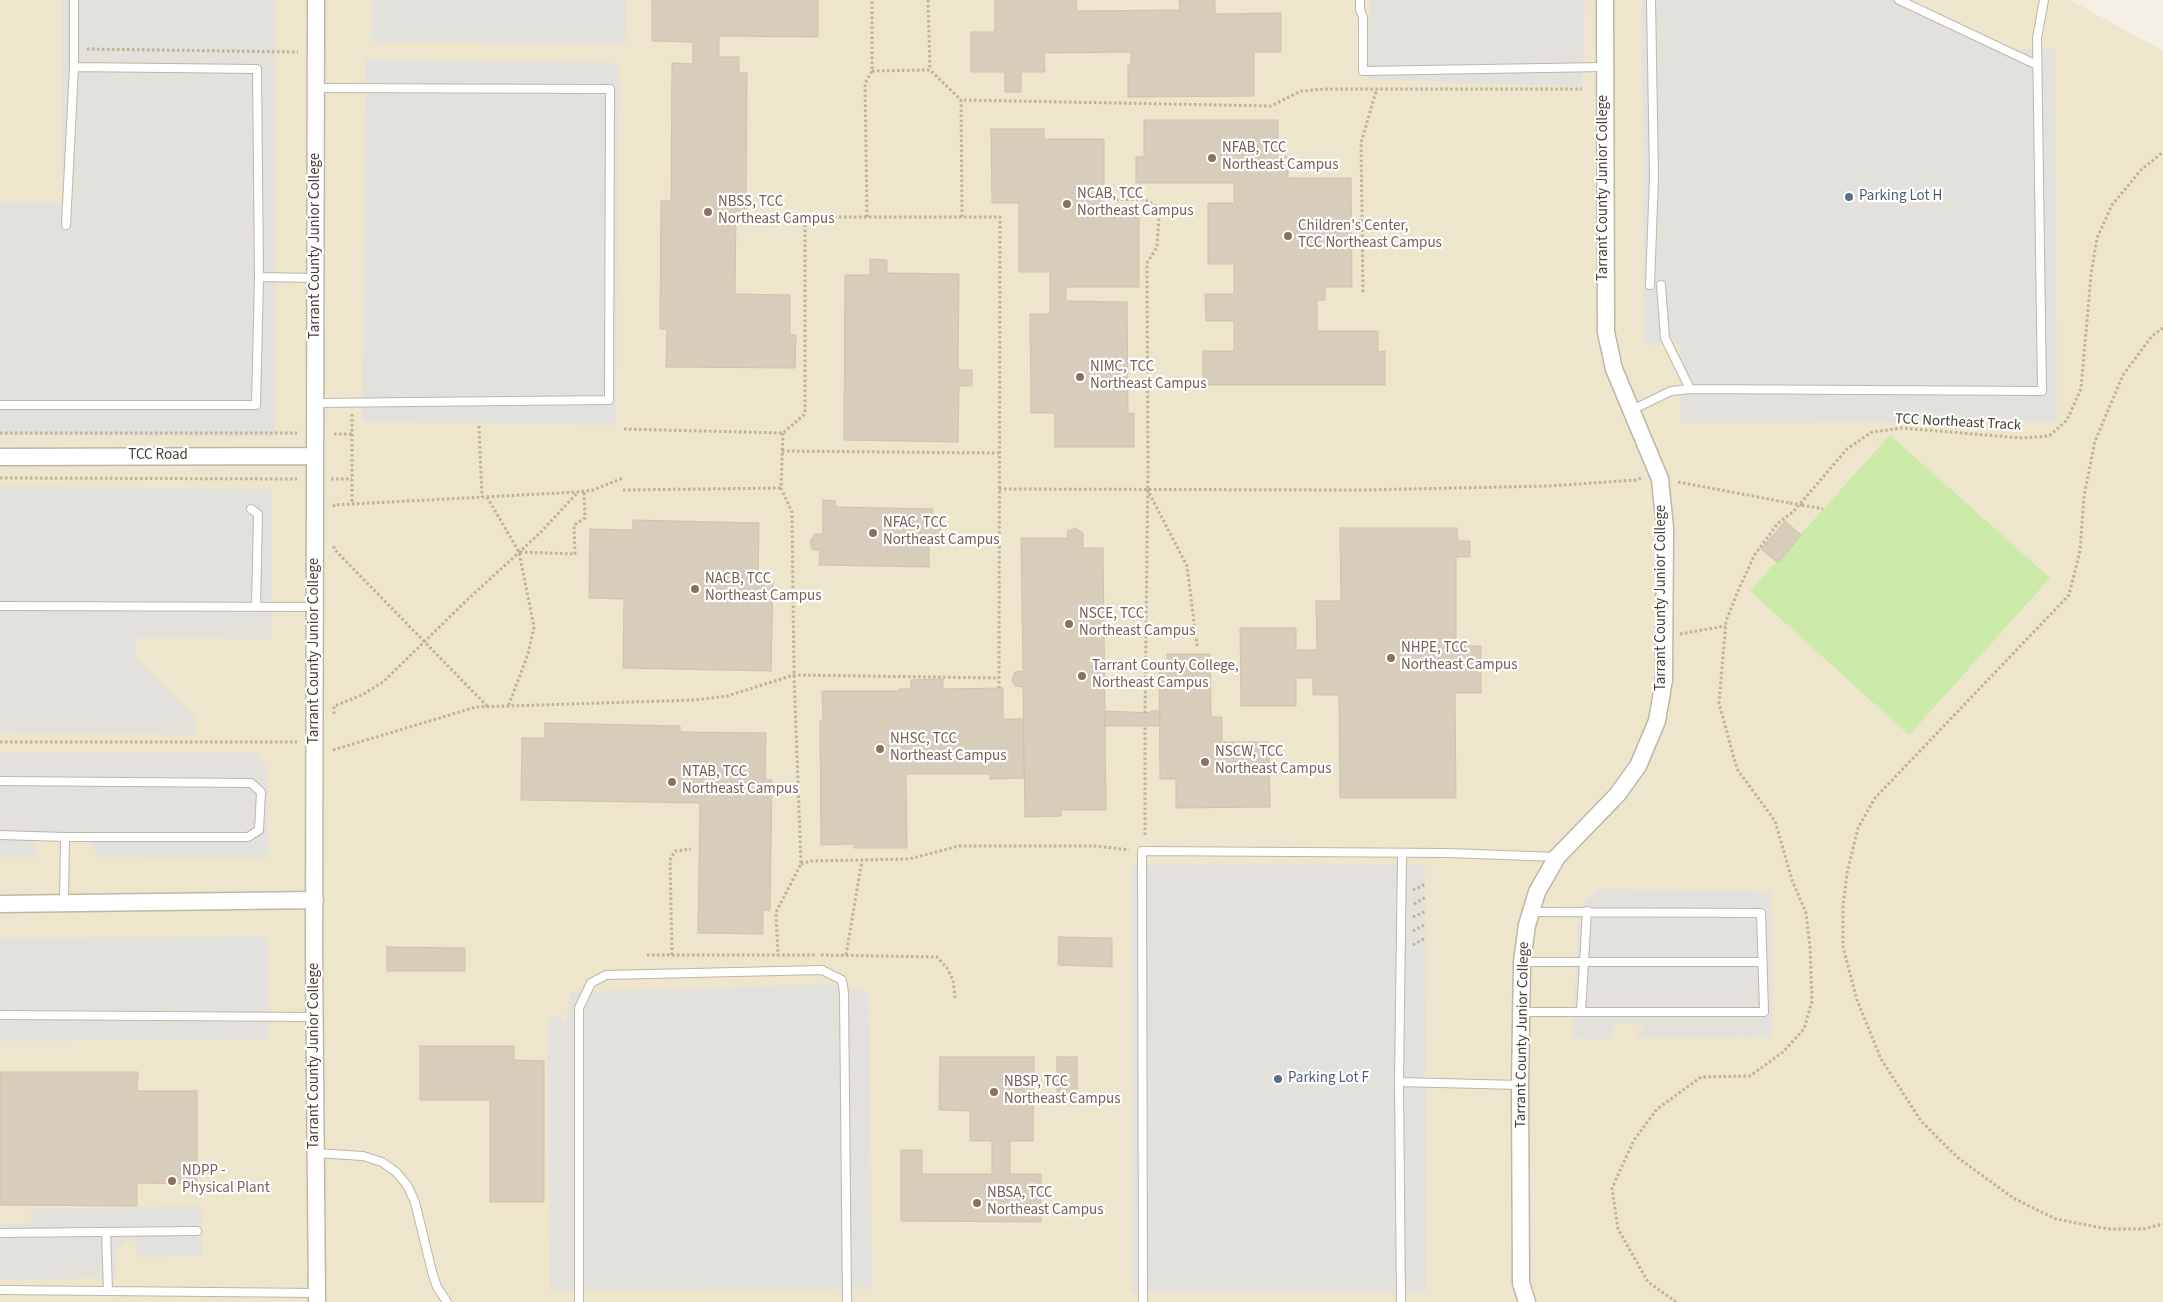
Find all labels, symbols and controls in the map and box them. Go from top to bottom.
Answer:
street label: Tarrant County Junior College [1595,95,1613,281]
place label: NFAB, TCC Northeast Campus [1222,140,1338,175]
marker: NFAB, TCC Northeast Campus [1206,152,1218,164]
street label: Tarrant County Junior College [307,153,325,339]
place label: NCAB, TCC Northeast Campus [1077,186,1193,221]
place label: Parking Lot H [1859,188,1942,206]
marker: Parking Lot H [1843,191,1855,203]
place label: NBSS, TCC Northeast Campus [718,194,834,229]
marker: NCAB, TCC Northeast Campus [1061,198,1073,210]
marker: NBSS, TCC Northeast Campus [702,206,714,218]
place label: Children's Center, TCC Northeast Campus [1298,218,1442,253]
marker: Children's Center, TCC Northeast Campus [1282,230,1294,242]
place label: NIMC, TCC Northeast Campus [1090,359,1206,394]
marker: NIMC, TCC Northeast Campus [1074,371,1086,383]
street label: TCC Northeast Track [1894,411,2022,435]
street label: TCC Road [128,447,188,465]
street label: Tarrant County Junior College [1653,505,1671,691]
place label: NFAC, TCC Northeast Campus [883,515,999,550]
marker: NFAC, TCC Northeast Campus [867,527,879,539]
street label: Tarrant County Junior College [306,558,324,744]
place label: NACB, TCC Northeast Campus [705,571,821,606]
marker: NACB, TCC Northeast Campus [689,583,701,595]
place label: NSCE, TCC Northeast Campus [1079,606,1195,641]
marker: NSCE, TCC Northeast Campus [1063,618,1075,630]
place label: NHPE, TCC Northeast Campus [1401,640,1517,675]
marker: NHPE, TCC Northeast Campus [1385,652,1397,664]
place label: Tarrant County College, Northeast Campus [1092,658,1239,693]
marker: Tarrant County College, Northeast Campus [1076,670,1088,682]
place label: NHSC, TCC Northeast Campus [890,731,1006,766]
marker: NHSC, TCC Northeast Campus [874,743,886,755]
place label: NSCW, TCC Northeast Campus [1215,744,1331,779]
marker: NSCW, TCC Northeast Campus [1199,756,1211,768]
place label: NTAB, TCC Northeast Campus [682,764,798,799]
marker: NTAB, TCC Northeast Campus [666,776,678,788]
street label: Tarrant County Junior College [1512,942,1534,1128]
street label: Tarrant County Junior College [306,963,324,1149]
place label: Parking Lot F [1288,1070,1369,1088]
marker: Parking Lot F [1272,1073,1284,1085]
place label: NBSP, TCC Northeast Campus [1004,1074,1120,1109]
marker: NBSP, TCC Northeast Campus [988,1086,1000,1098]
place label: NDPP - Physical Plant [182,1163,270,1198]
marker: NDPP - Physical Plant [166,1175,178,1187]
place label: NBSA, TCC Northeast Campus [987,1185,1103,1220]
marker: NBSA, TCC Northeast Campus [971,1197,983,1209]

